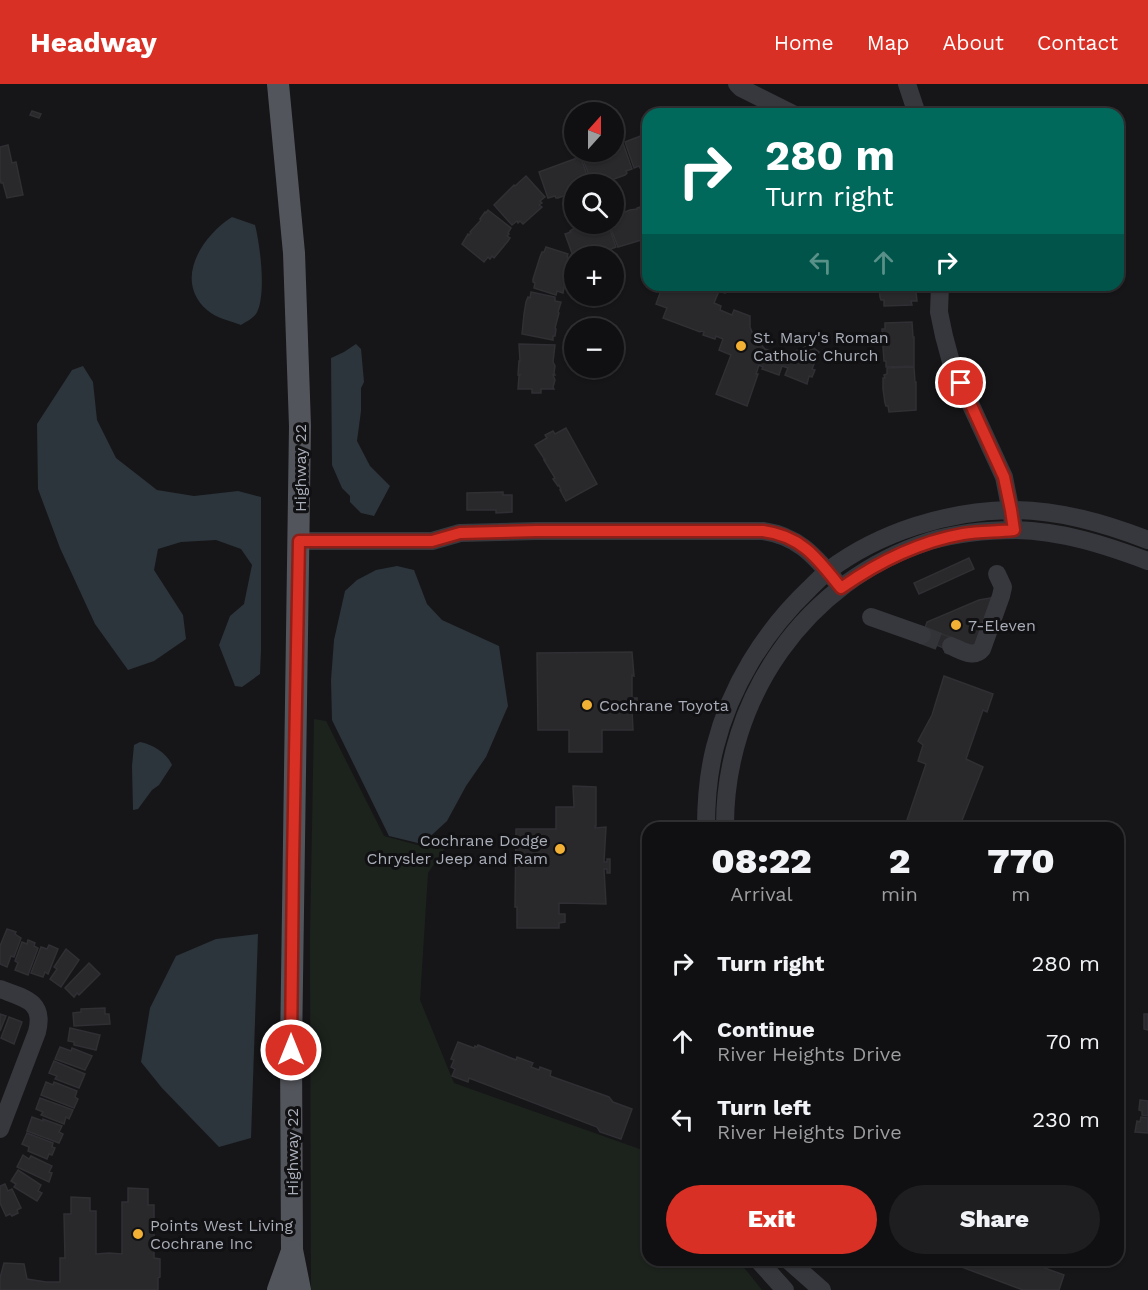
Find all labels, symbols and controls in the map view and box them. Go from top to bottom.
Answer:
text: Headway [30,26,157,59]
text: Home [774,30,834,55]
text: Map [867,30,910,55]
text: About [943,30,1004,55]
text: Contact [1037,30,1118,55]
north arrow [564,102,624,162]
map controls [564,102,624,378]
text: 280 m [765,131,895,180]
icon: right [666,132,744,210]
button: search [564,174,624,234]
text: Turn right [765,181,894,213]
button: + [564,246,624,306]
icon: left [804,246,837,279]
icon: ahead [867,246,900,279]
icon: right [930,246,963,279]
button: − [564,318,624,378]
place label: St. Mary's Roman Catholic Church [753,328,889,365]
marker: St. Mary's Roman Catholic Church [734,339,748,353]
pin [935,357,986,408]
icon: arrive [944,366,977,399]
street label: Highway 22 [291,424,310,512]
place label: 7-Eleven [968,616,1036,635]
marker: 7-Eleven [949,618,963,632]
place label: Cochrane Toyota [599,696,729,715]
marker: Cochrane Toyota [580,698,594,712]
place label: Cochrane Dodge Chrysler Jeep and Ram [366,831,548,868]
text: 08:22 [711,840,812,882]
text: 2 [889,840,910,882]
text: 770 [987,840,1055,882]
marker: Cochrane Dodge Chrysler Jeep and Ram [553,842,567,856]
text: Arrival [730,882,793,906]
text: min [881,882,918,906]
text: m [1011,882,1030,906]
icon: right [666,947,699,980]
text: Turn right [717,951,824,976]
text: 280 m [1031,951,1100,976]
text: Continue [717,1017,815,1042]
position arrow [259,1018,323,1082]
icon: ahead [666,1025,699,1058]
text: 70 m [1046,1029,1100,1054]
text: River Heights Drive [717,1042,902,1066]
text: Turn left [717,1095,811,1120]
icon: left [666,1103,699,1136]
text: 230 m [1032,1107,1100,1132]
street label: Highway 22 [283,1108,302,1196]
text: River Heights Drive [717,1120,902,1144]
button: Exit [666,1185,877,1254]
button: Share [889,1185,1100,1254]
place label: Points West Living Cochrane Inc [150,1216,293,1253]
marker: Points West Living Cochrane Inc [131,1227,145,1241]

